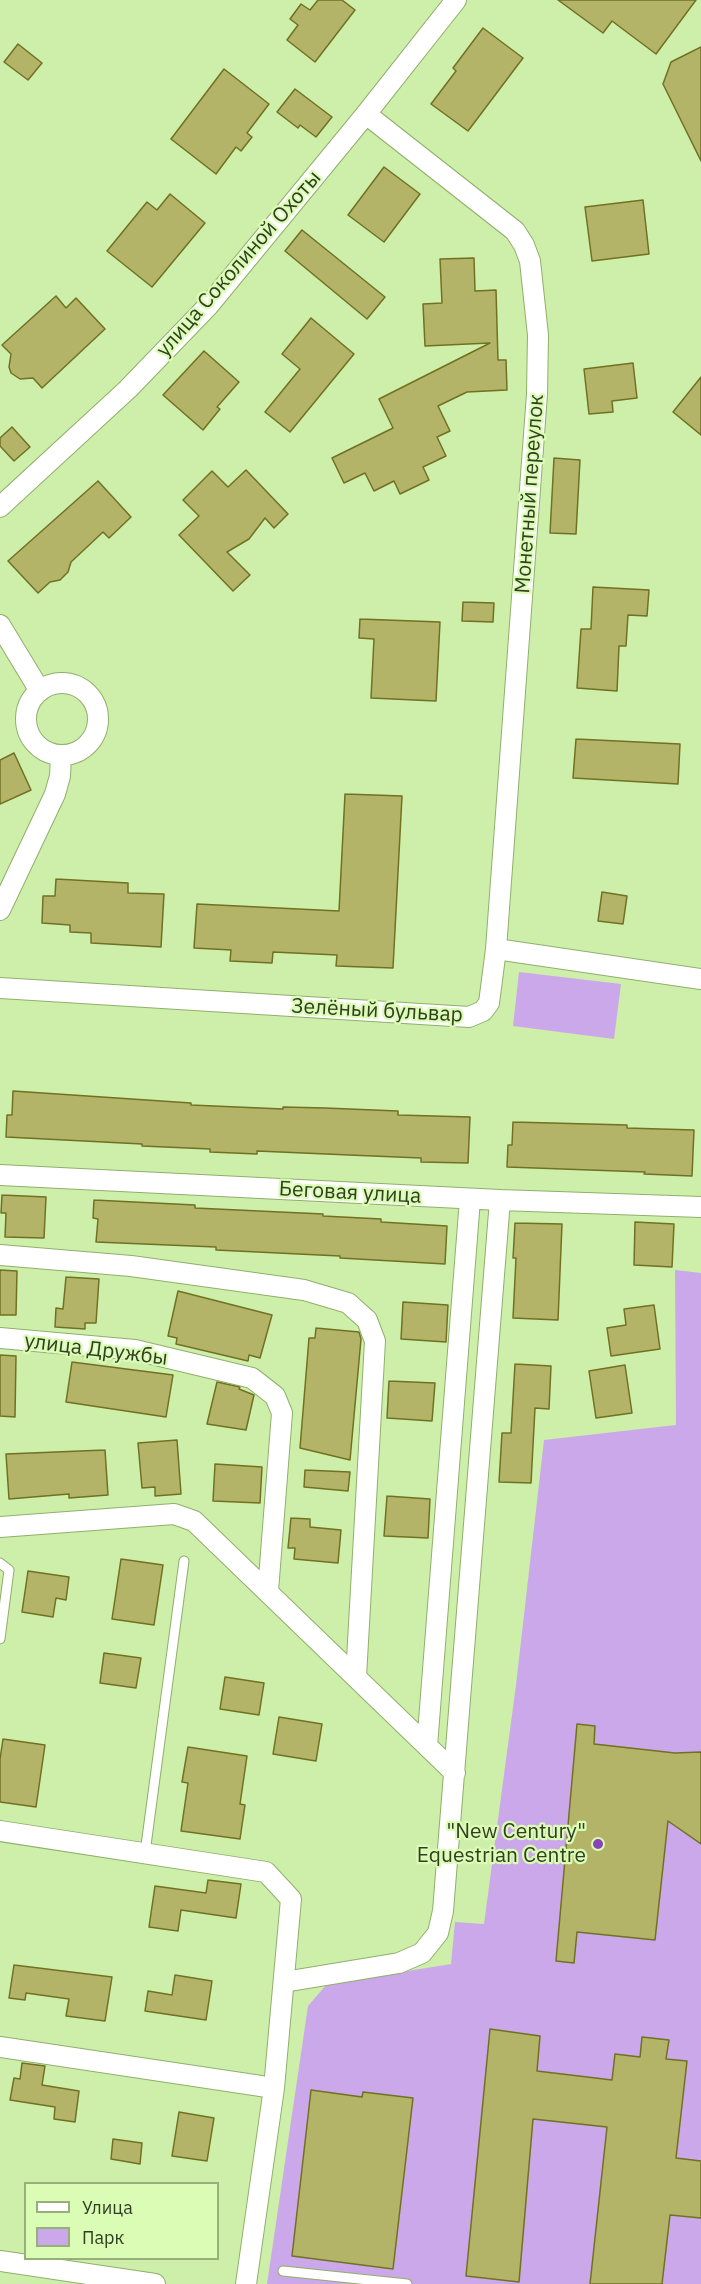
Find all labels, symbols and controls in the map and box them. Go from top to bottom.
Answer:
street label: улица Соколиной Охоты [151,166,327,362]
street label: Монетный переулок [510,394,550,594]
street label: Зелёный бульвар [291,994,463,1028]
street label: Беговая улица [278,1177,422,1209]
street label: улица Дружбы [23,1329,169,1371]
place label: "New Century" Equestrian Centre [417,1819,586,1869]
marker: "New Century" Equestrian Centre [591,1837,605,1851]
legend [24,2182,219,2260]
text: Улица [82,2196,133,2219]
text: Парк [82,2226,124,2249]

